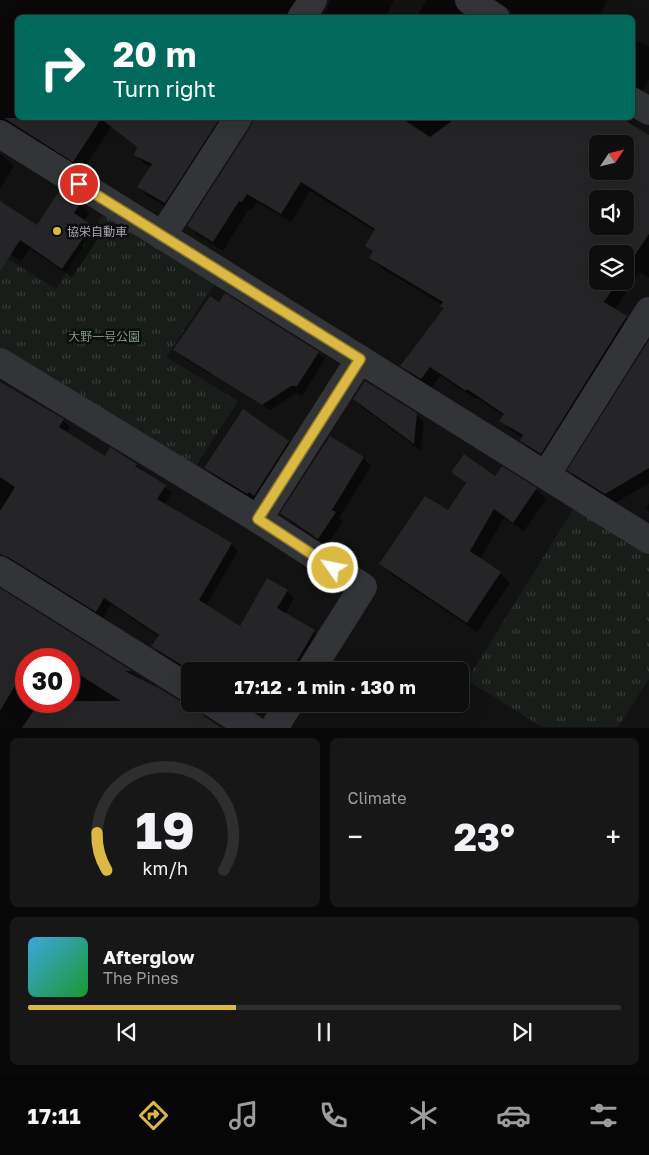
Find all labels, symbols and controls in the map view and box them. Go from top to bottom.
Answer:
text: 20 m [113,33,196,75]
icon: right [30,35,95,100]
text: Turn right [113,75,216,102]
north arrow [589,135,634,180]
map controls [589,135,634,290]
pin [58,163,100,205]
icon: arrive [65,170,93,198]
button: sound [589,190,634,235]
place label: 協栄自動車 [67,224,127,239]
marker: 協栄自動車 [51,225,63,237]
button: layers [589,245,634,290]
park label: 大野一号公園 [68,329,140,344]
position arrow [306,541,358,593]
speed limit sign: 30 [15,648,80,713]
text: 17:12 · 1 min · 130 m [234,675,416,698]
text: Climate [348,788,407,808]
text: 19 [135,798,195,860]
text: 23° [454,814,515,859]
text: − [348,820,363,853]
text: + [606,820,621,853]
text: km/h [142,857,187,879]
text: Afterglow [103,945,194,968]
text: The Pines [103,968,178,988]
icon: previous [113,1018,141,1046]
icon: pause [310,1018,338,1046]
icon: next [508,1018,536,1046]
icon: directions [136,1098,171,1133]
icon: music [226,1098,261,1133]
icon: phone [316,1098,351,1133]
icon: climate [406,1098,441,1133]
icon: car [496,1098,531,1133]
icon: filters [586,1098,621,1133]
text: 17:11 [28,1102,81,1129]

